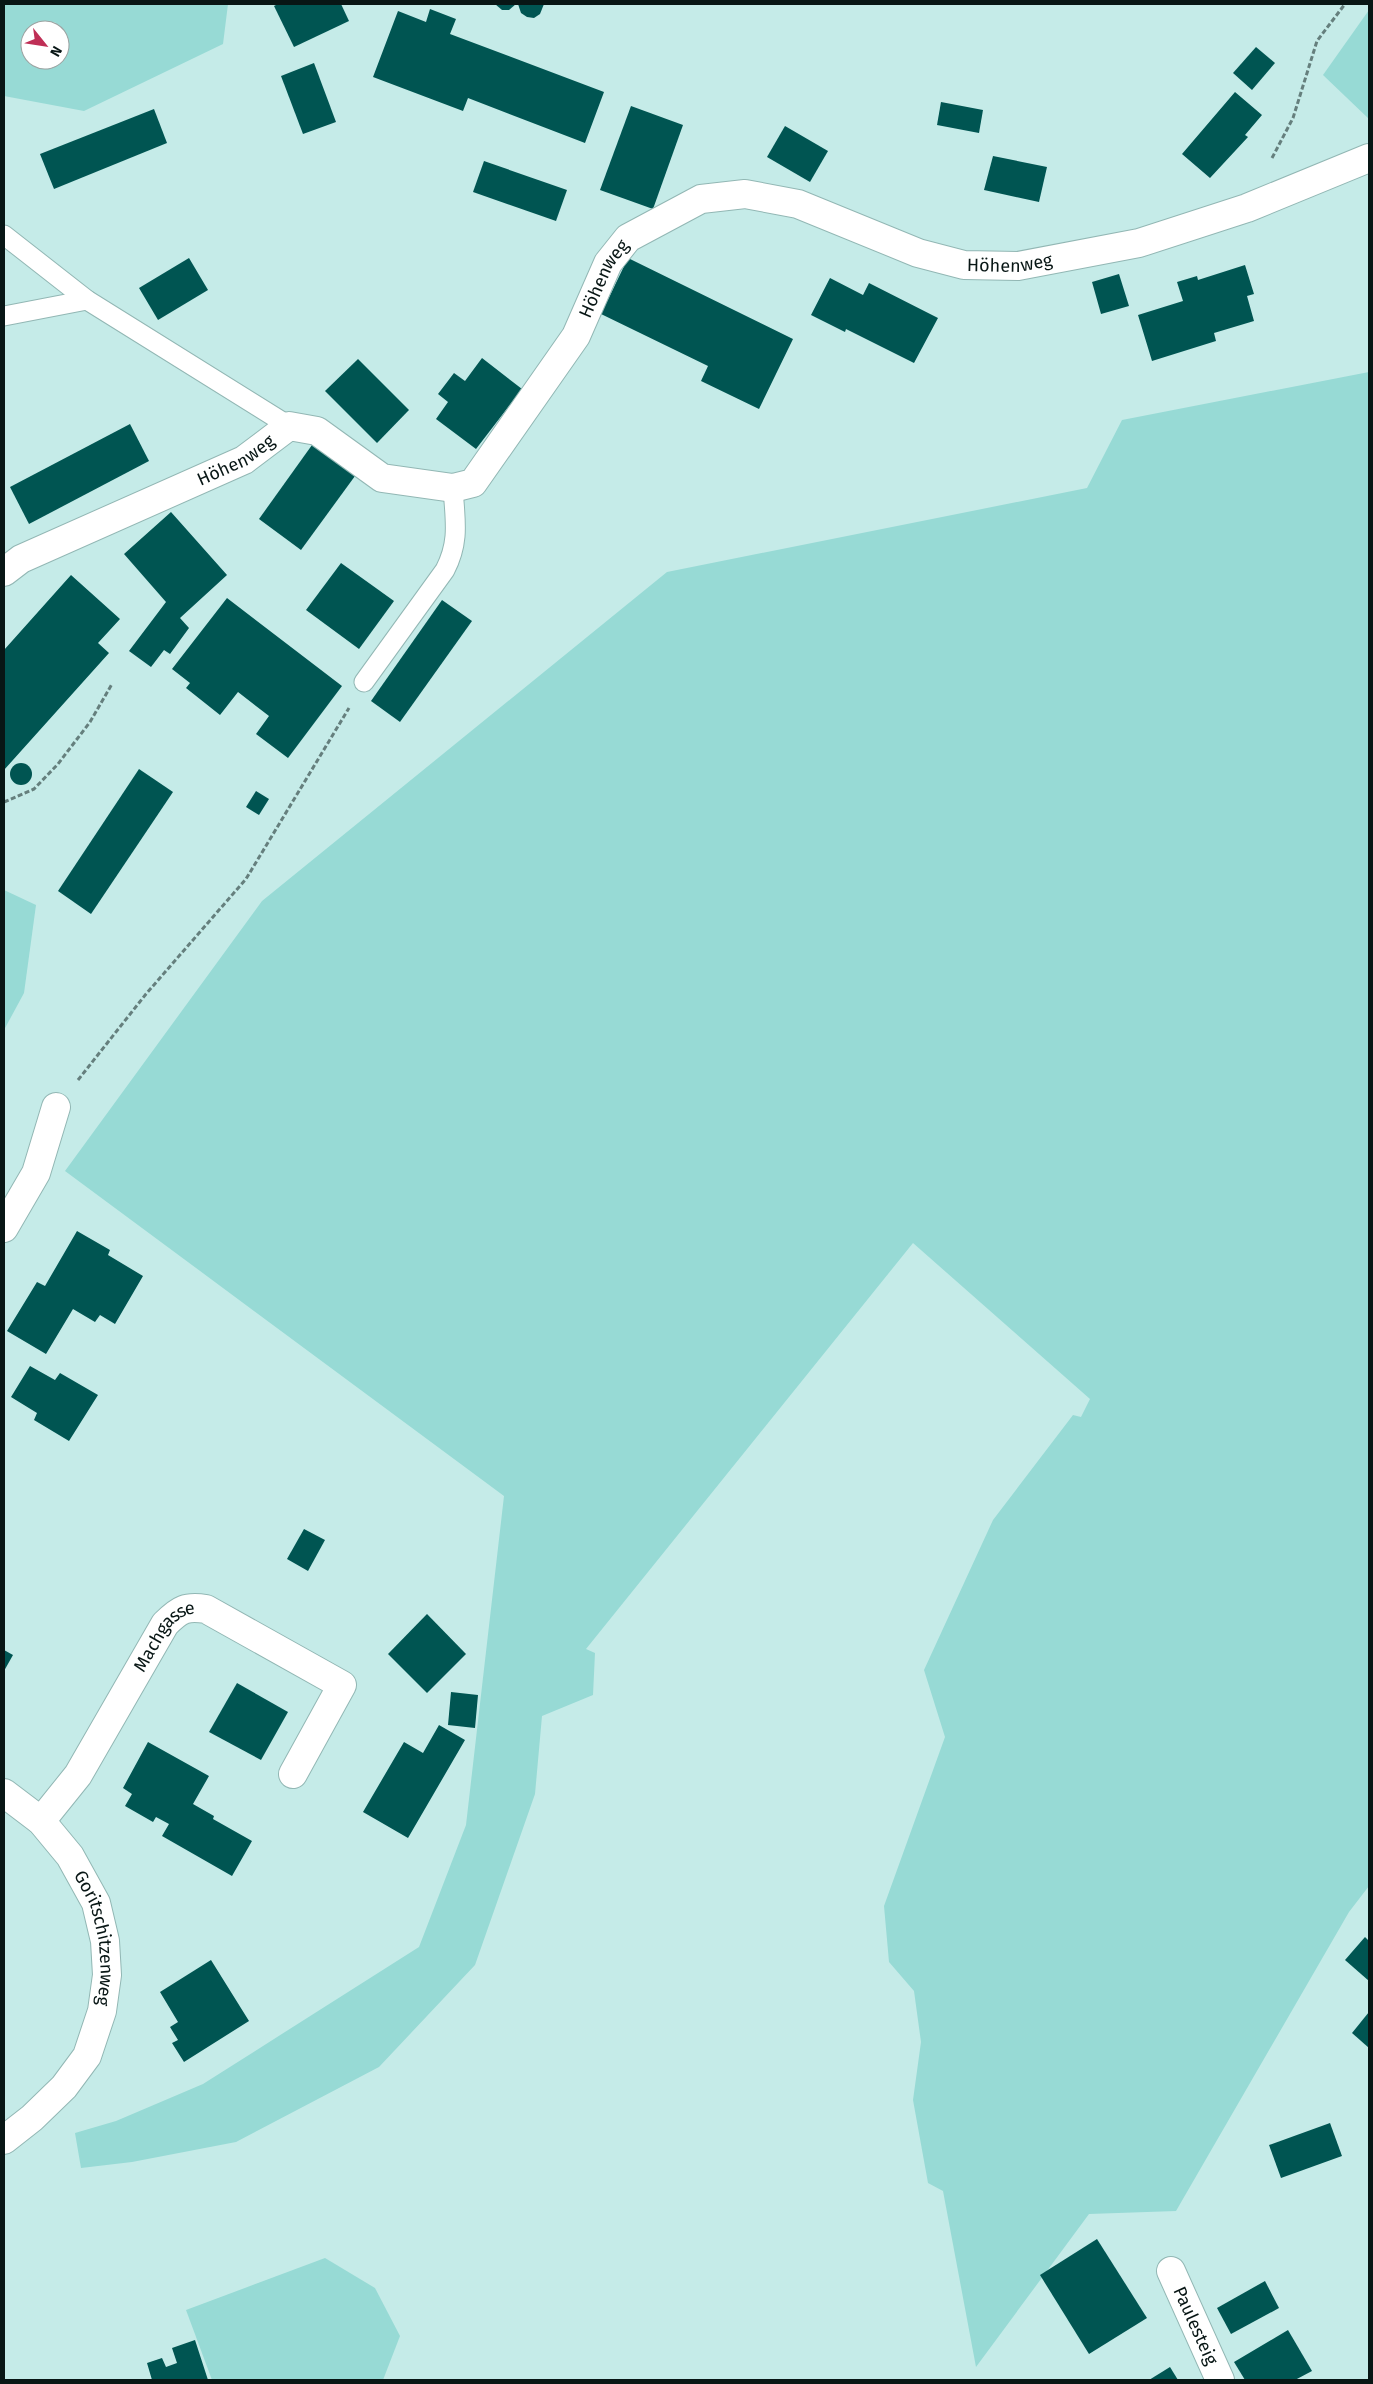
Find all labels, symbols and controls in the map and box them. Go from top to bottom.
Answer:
north arrow [20,20,70,70]
text: N [46,43,66,60]
street label: Höhenweg [574,235,634,321]
street label: Höhenweg [967,249,1055,277]
street label: Höhenweg [194,429,279,490]
street label: Machgasse [129,1597,196,1676]
street label: Goritschitzenweg [69,1867,118,2008]
street label: Paulesteig [1168,2283,1223,2369]

